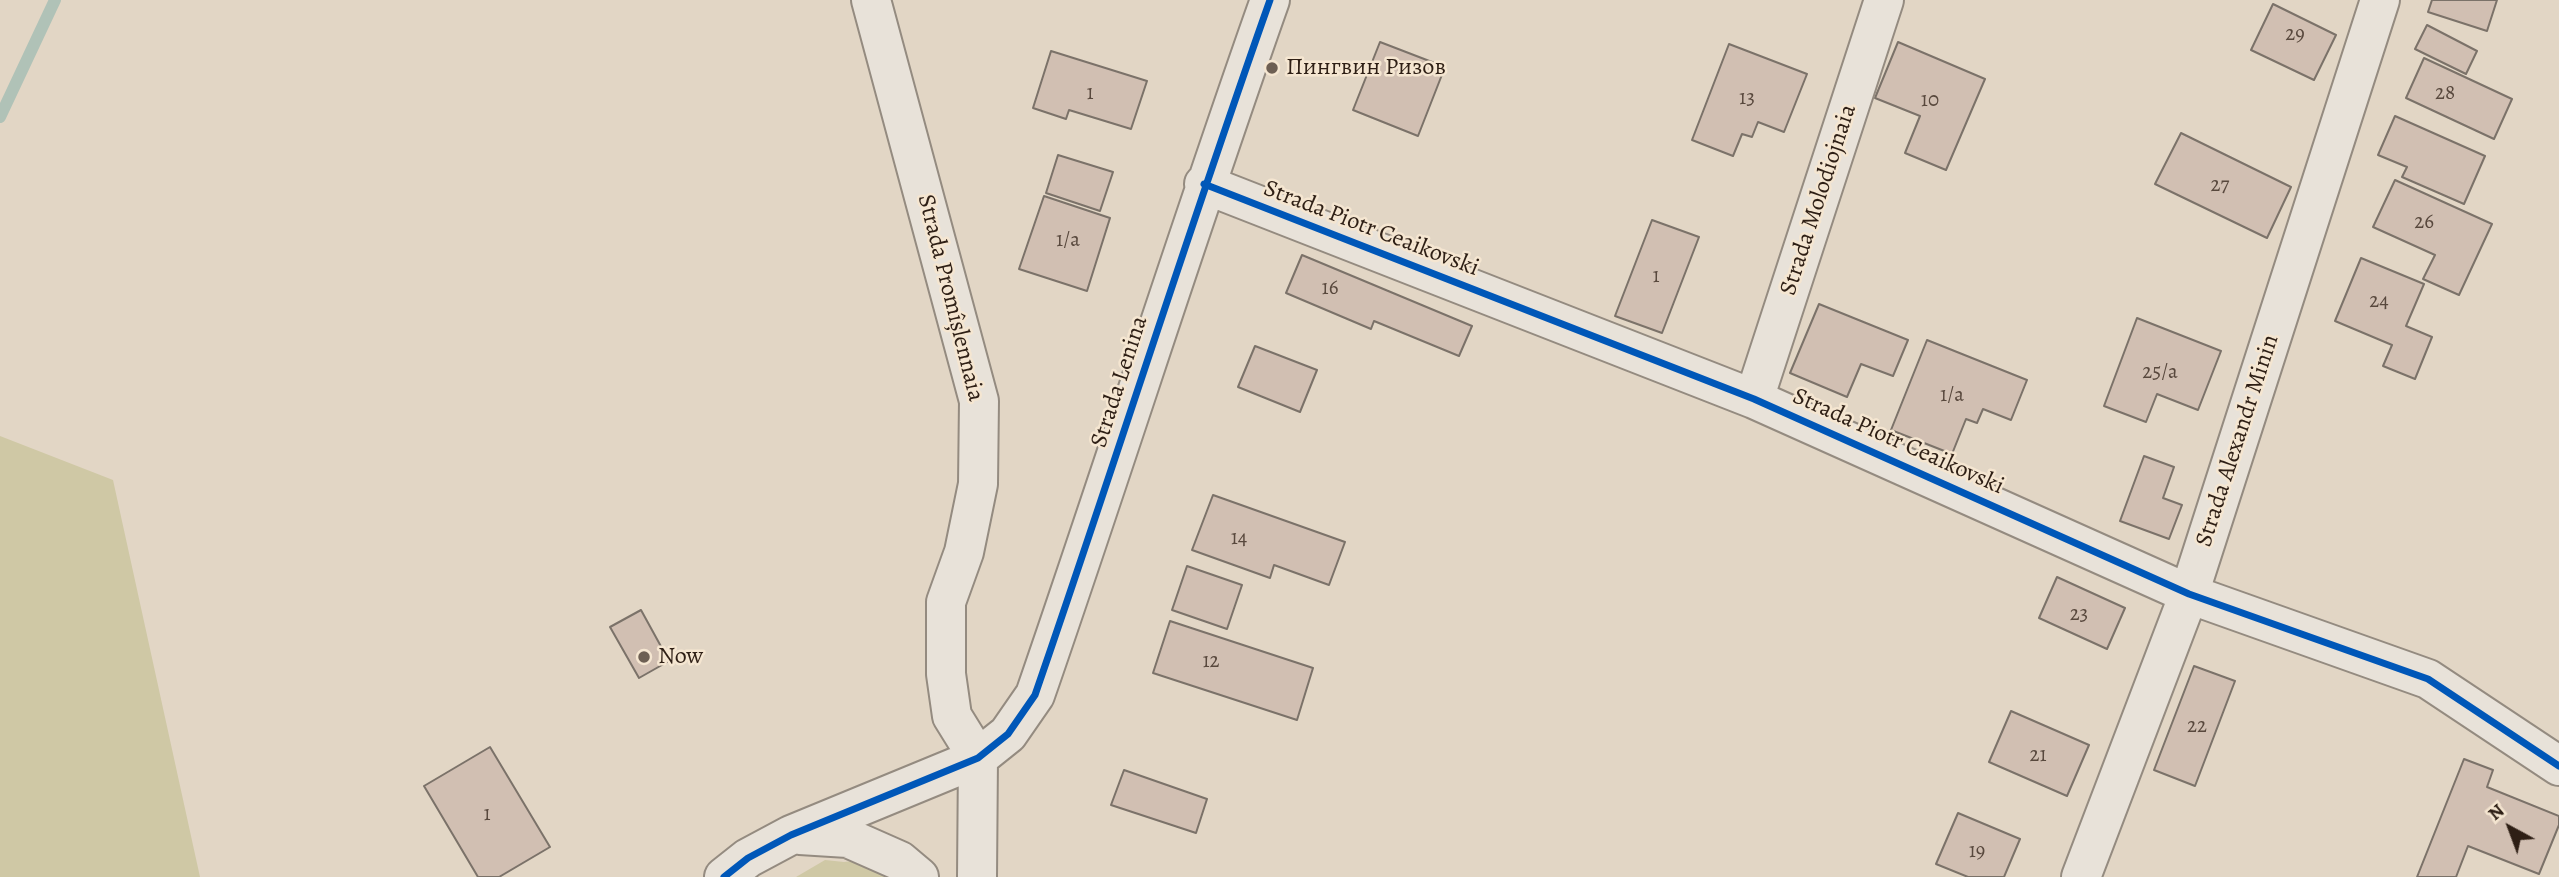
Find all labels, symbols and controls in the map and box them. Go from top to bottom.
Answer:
house number: 29 [2285,22,2305,48]
place label: Пингвин Ризов [1286,54,1446,82]
marker: Пингвин Ризов [1264,60,1280,76]
house number: 1 [1086,81,1094,107]
house number: 28 [2435,81,2455,107]
house number: 13 [1739,86,1755,112]
house number: 10 [1921,88,1939,114]
street label: Strada Molodiojnaia [1775,101,1863,299]
house number: 27 [2211,173,2229,199]
street label: Strada Piotr Ceaikovski [1259,175,1483,283]
street label: Strada Promîșlennaia [910,192,990,404]
house number: 26 [2414,210,2434,236]
house number: 1/a [1056,228,1080,254]
house number: 1 [1652,264,1660,290]
house number: 16 [1322,276,1338,302]
house number: 24 [2369,289,2389,315]
street label: Strada Lenina [1085,313,1155,451]
street label: Strada Alexandr Minin [2190,331,2286,551]
house number: 25/a [2142,360,2178,386]
street label: Strada Piotr Ceaikovski [1788,382,2008,502]
house number: 1/a [1940,383,1964,409]
house number: 14 [1231,526,1247,552]
house number: 23 [2070,602,2088,628]
place label: Now [658,643,703,671]
marker: Now [636,649,652,665]
house number: 12 [1202,649,1220,675]
house number: 22 [2187,714,2207,740]
house number: 21 [2029,743,2047,769]
north arrow [2475,793,2545,863]
text: N [2482,798,2510,827]
house number: 1 [483,802,491,828]
house number: 19 [1969,839,1985,865]

